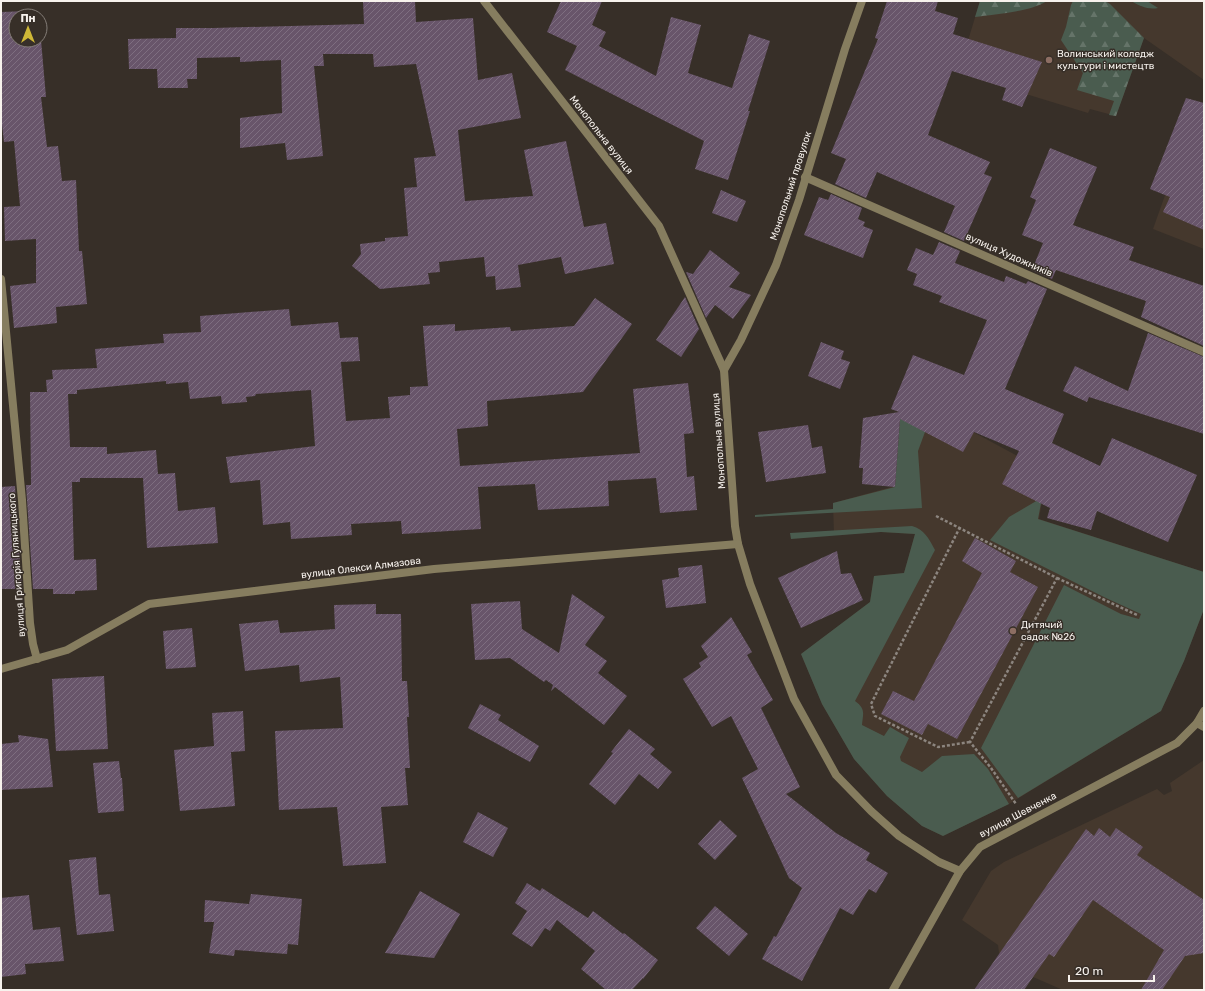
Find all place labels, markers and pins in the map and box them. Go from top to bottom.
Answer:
place label: Волинський коледж культури і мистецтв [1057,48,1155,72]
marker: Волинський коледж культури і мистецтв [1044,55,1054,65]
place label: Дитячий садок №26 [1021,619,1075,643]
marker: Дитячий садок №26 [1008,626,1018,636]

